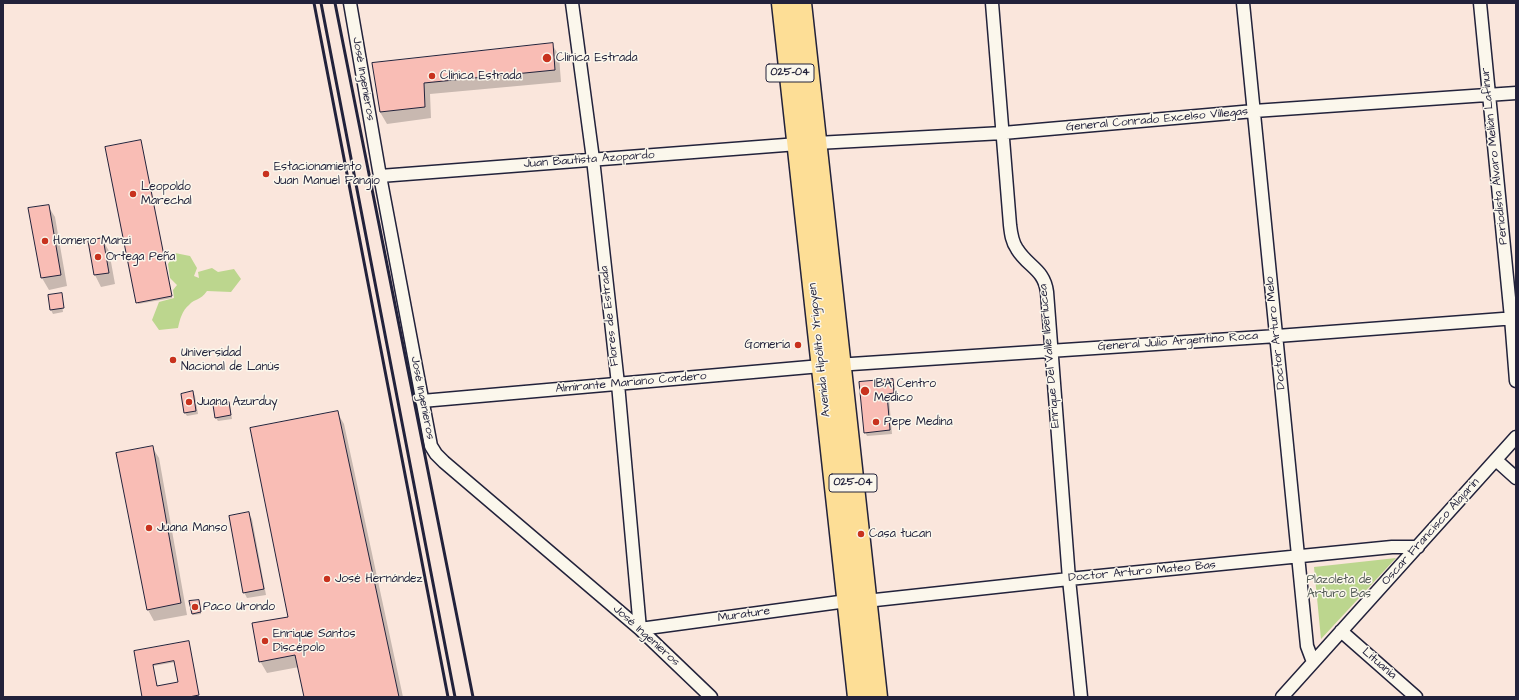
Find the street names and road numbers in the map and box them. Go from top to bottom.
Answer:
street label: José Ingenieros [349,36,377,122]
road number: 025-04 [766,64,814,82]
street label: Periodista Álvaro Melián Lafinur [1479,67,1511,245]
street label: General Conrado Excelso Villegas [1065,105,1249,135]
street label: Juan Bautista Azopardo [523,148,655,172]
street label: Flores de Estrada [598,265,622,367]
street label: Doctor Arturo Melo [1263,276,1289,390]
street label: Avenida Hipólito Yrigoyen [806,282,834,418]
street label: Enrique Del Valle Iberlucea [1037,283,1063,429]
street label: General Julio Argentino Roca [1097,329,1259,355]
street label: José Ingenieros [407,355,437,441]
street label: Almirante Mariano Cordero [555,369,707,397]
road number: 025-04 [829,474,877,492]
street label: Oscar Francisco Alajarín [1379,475,1483,589]
street label: Doctor Arturo Mateo Bas [1068,558,1216,586]
street label: José Ingenieros [610,602,682,670]
street label: Murature [717,604,771,626]
street label: Lituania [1359,645,1399,683]

